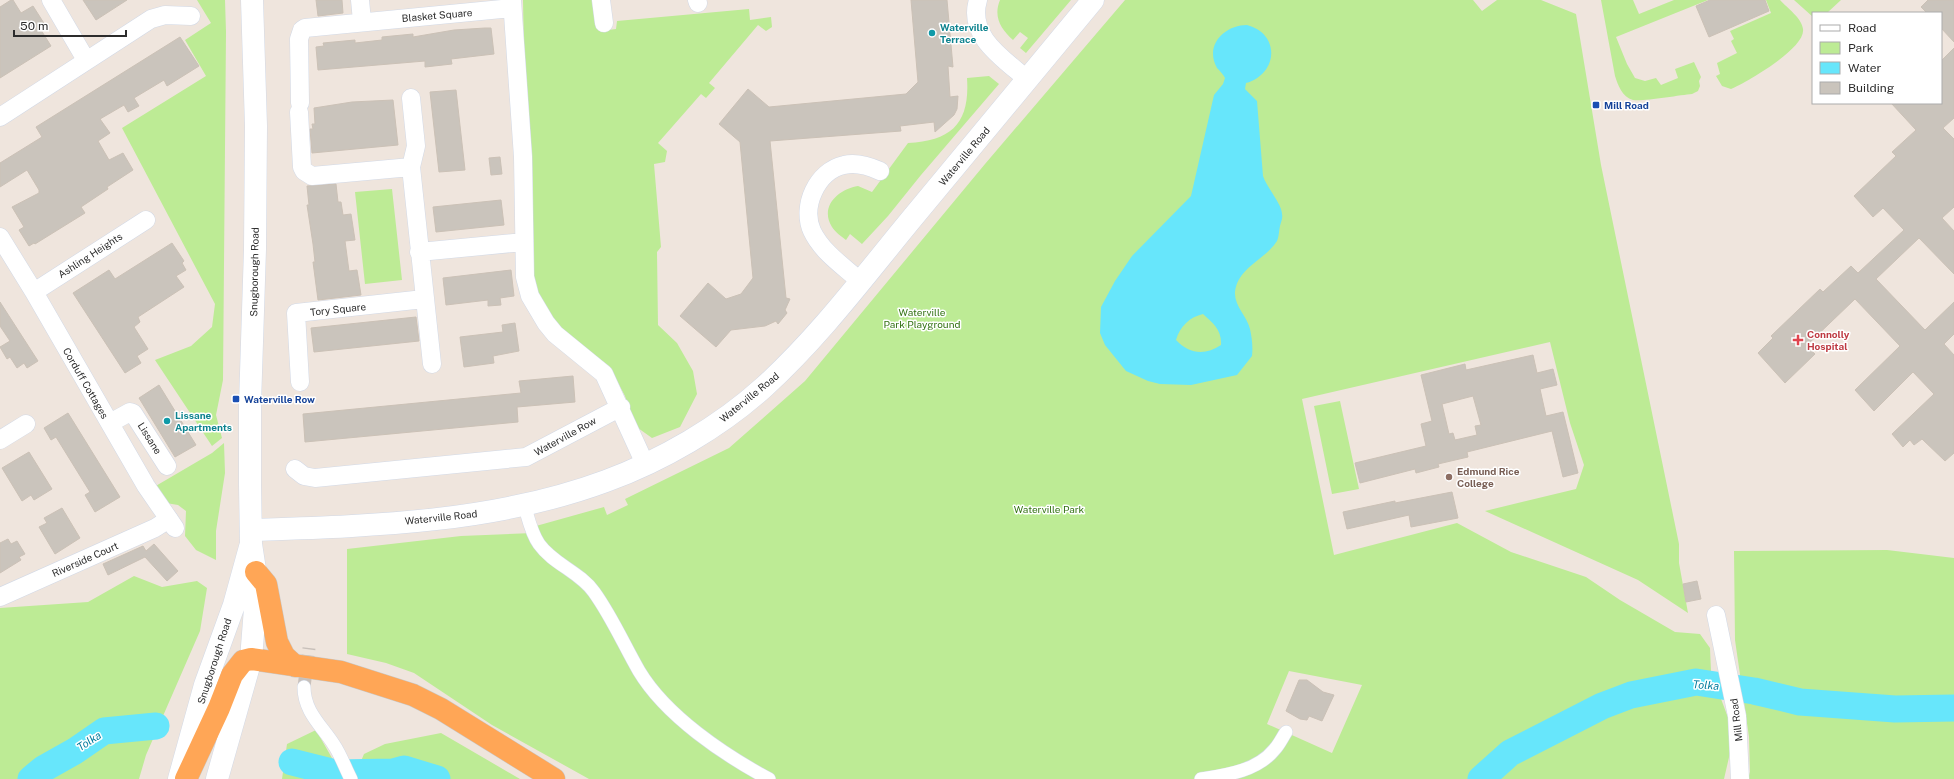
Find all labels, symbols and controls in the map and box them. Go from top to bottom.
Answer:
street label: Blasket Square [401,6,473,24]
scale bar [14,12,126,38]
legend [1812,12,1942,104]
text: 50 m [20,19,48,33]
place label: Waterville Terrace [940,21,989,45]
text: Road [1848,21,1876,35]
marker: Waterville Terrace [927,28,937,38]
text: Park [1848,41,1874,55]
text: Water [1848,61,1882,75]
text: Building [1848,81,1894,95]
place label: Mill Road [1604,99,1649,111]
marker: Mill Road [1591,100,1601,110]
street label: Waterville Road [936,124,992,188]
street label: Snugborough Road [247,227,261,317]
street label: Ashling Heights [56,230,124,280]
street label: Tory Square [309,300,367,318]
park label: Waterville Park Playground [884,306,961,330]
place label: Connolly Hospital [1807,328,1850,352]
marker: Connolly Hospital [1792,334,1804,346]
street label: Corduff Cottages [61,345,111,421]
street label: Waterville Road [717,369,781,425]
place label: Waterville Row [244,393,315,405]
marker: Waterville Row [231,394,241,404]
place label: Lissane Apartments [175,409,232,433]
street label: Waterville Row [532,414,598,458]
marker: Lissane Apartments [162,416,172,426]
street label: Lissane [136,420,165,456]
place label: Edmund Rice College [1457,465,1520,489]
marker: Edmund Rice College [1444,472,1454,482]
park label: Waterville Park [1014,503,1085,515]
street label: Waterville Road [404,507,478,527]
street label: Riverside Court [50,539,120,579]
street label: Snugborough Road [194,617,234,705]
water label: Tolka [1692,678,1720,692]
street label: Mill Road [1727,698,1745,742]
water label: Tolka [75,729,103,753]

